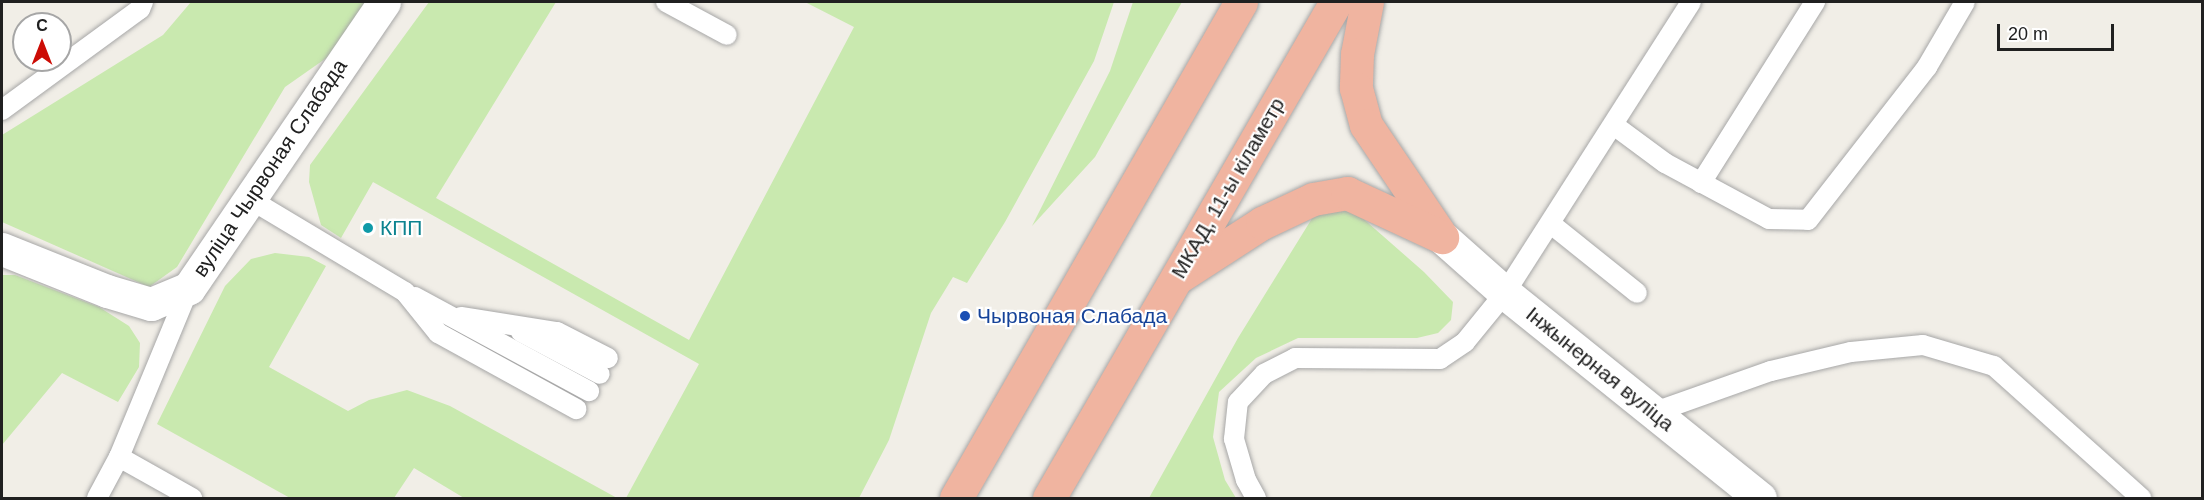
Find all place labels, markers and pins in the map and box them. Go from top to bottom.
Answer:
place label: КПП [380,215,422,241]
marker: КПП [361,221,375,235]
place label: Чырвоная Слабада [977,303,1167,329]
marker: Чырвоная Слабада [958,309,972,323]

